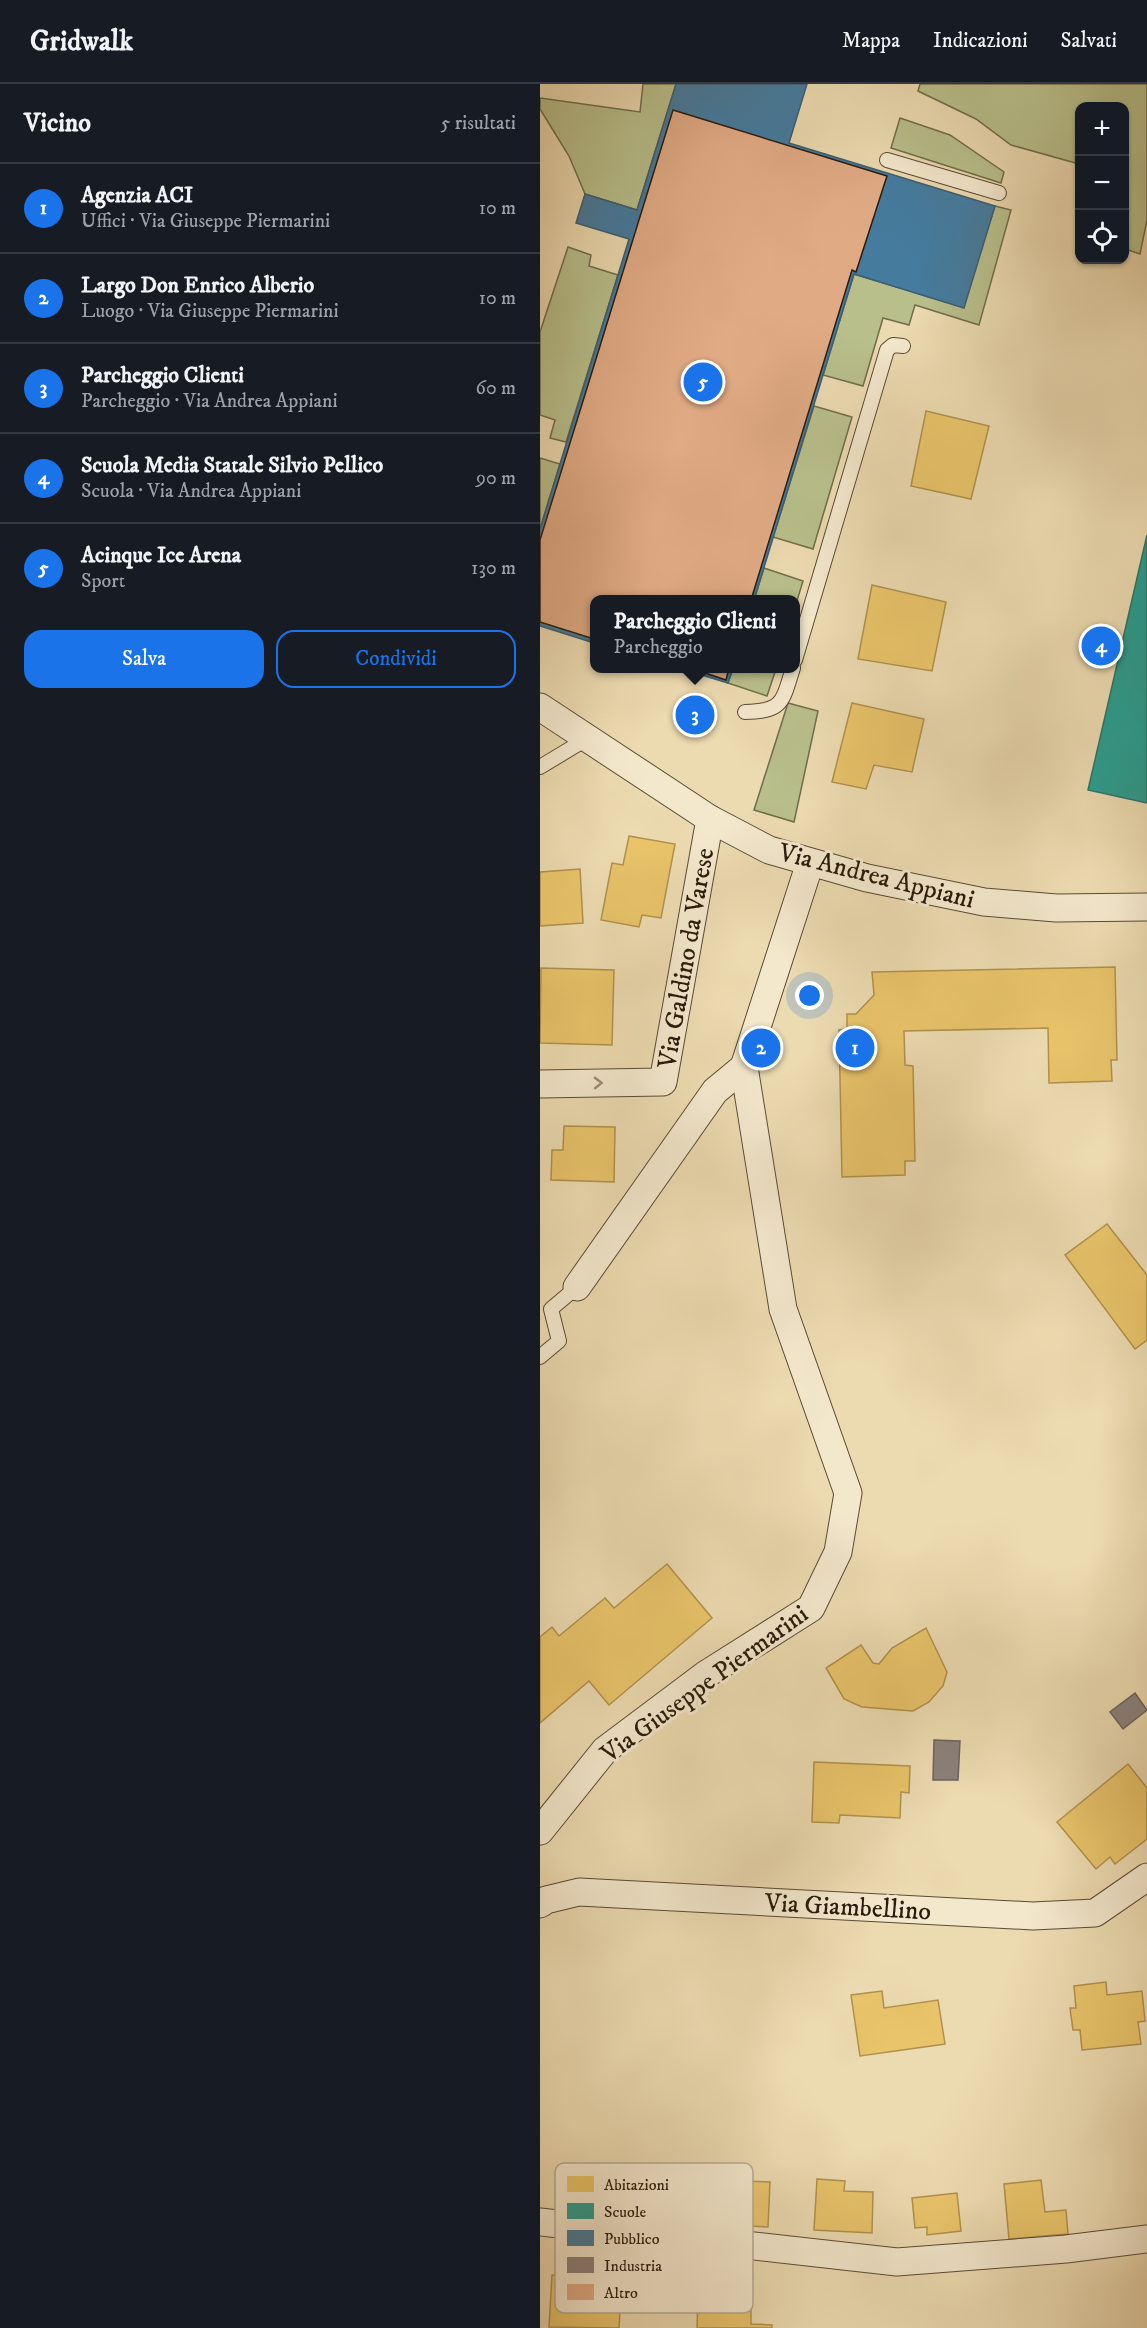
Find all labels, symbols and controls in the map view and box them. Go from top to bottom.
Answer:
text: Gridwalk [30,24,133,59]
text: Mappa [842,28,900,54]
text: Indicazioni [933,28,1028,54]
text: Salvati [1061,28,1117,54]
map controls [1075,102,1129,264]
button: + [1075,102,1129,156]
text: Vicino [24,107,91,140]
text: 5 risultati [440,111,516,136]
button: − [1075,156,1129,210]
text: Agenzia ACI [81,182,193,209]
text: 1 [40,196,47,221]
text: 10 m [479,196,516,221]
text: Uffici · Via Giuseppe Piermarini [81,209,330,234]
button: locate [1075,210,1129,264]
text: Largo Don Enrico Alberio [81,272,314,299]
text: 2 [39,286,48,311]
text: 10 m [479,286,516,311]
text: Luogo · Via Giuseppe Piermarini [81,299,339,324]
pin: 5 [684,360,722,404]
text: Parcheggio Clienti [81,362,244,389]
text: 3 [40,376,47,401]
text: 60 m [476,376,516,401]
text: Parcheggio · Via Andrea Appiani [81,389,338,414]
text: Scuola Media Statale Silvio Pellico [81,452,383,479]
text: 4 [38,466,49,491]
text: 90 m [476,466,516,491]
text: Scuola · Via Andrea Appiani [81,479,301,504]
text: Acinque Ice Arena [81,542,241,569]
text: 5 [39,556,48,581]
text: 130 m [471,556,516,581]
text: Sport [81,569,125,594]
popup [590,595,800,673]
text: Parcheggio Clienti [614,608,776,635]
pin: 4 [1082,624,1120,668]
button: Salva [24,630,264,688]
button: Condividi [276,630,516,688]
text: Parcheggio [614,635,703,660]
pin: 3 [676,692,714,738]
street label: Via Andrea Appiani [774,836,978,917]
street label: Via Galdino da Varese [651,845,722,1072]
your location [795,981,824,1010]
pin: 2 [742,1026,780,1070]
pin: 1 [836,1026,874,1070]
one-way arrow [594,1077,603,1089]
street label: Via Giuseppe Piermarini [594,1598,815,1771]
street label: Via Giambellino [763,1887,932,1928]
legend [555,2163,753,2313]
text: Abitazioni [604,2175,669,2195]
text: Scuole [604,2202,646,2222]
text: Pubblico [604,2229,660,2249]
text: Industria [604,2256,662,2276]
text: Altro [604,2283,638,2303]

